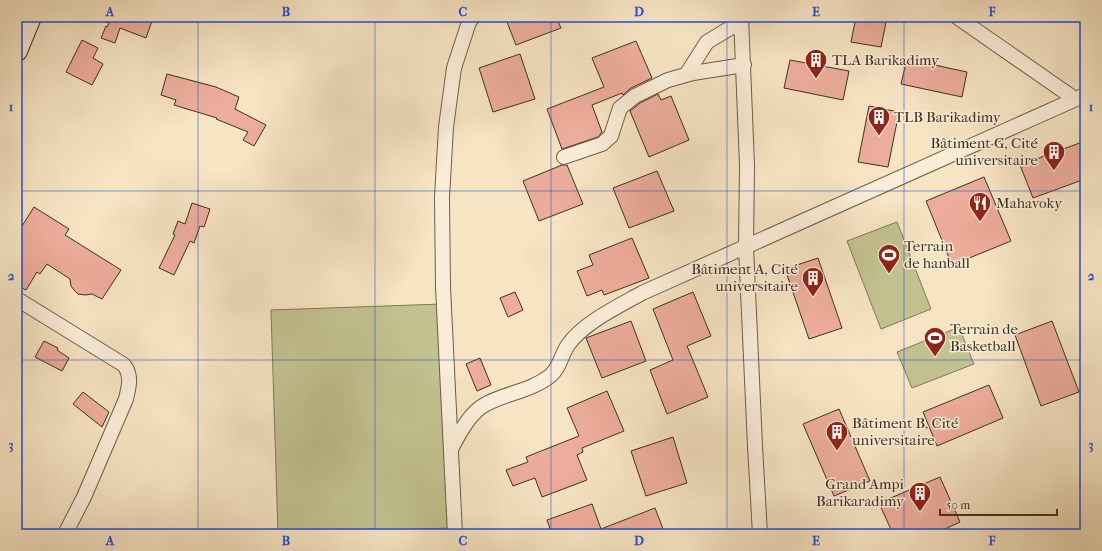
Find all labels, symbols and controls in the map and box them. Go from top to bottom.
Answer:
text: A [105,4,115,19]
text: B [282,4,291,19]
text: C [459,4,468,19]
text: D [634,4,644,19]
text: E [812,4,820,19]
text: F [988,4,996,19]
building icon: TLA Barikadimy [803,47,829,80]
place label: TLA Barikadimy [832,51,940,69]
text: 1 [9,99,14,114]
text: 1 [1089,99,1094,114]
building icon: TLB Barikadimy [866,104,892,137]
place label: TLB Barikadimy [894,108,1002,126]
place label: Bâtiment G, Cité universitaire [930,134,1039,169]
building icon: Bâtiment G, Cité universitaire [1041,139,1067,172]
restaurant icon: Mahavoky [967,190,993,223]
place label: Mahavoky [996,194,1063,212]
place label: Terrain de hanball [904,237,970,272]
sports icon: Terrain de hanball [876,242,902,275]
place label: Bâtiment A, Cité universitaire [691,260,799,295]
building icon: Bâtiment A, Cité universitaire [800,265,826,298]
text: 2 [8,268,15,283]
text: 2 [1088,268,1095,283]
place label: Terrain de Basketball [950,320,1018,355]
sports icon: Terrain de Basketball [922,325,948,358]
place label: Bâtiment B, Cité universitaire [851,414,959,449]
building icon: Bâtiment B, Cité universitaire [824,419,850,452]
text: 3 [8,437,14,453]
text: 3 [1088,437,1094,453]
place label: Grand Ampi Barikaradimy [816,475,905,510]
building icon: Grand Ampi Barikaradimy [907,480,933,513]
scale bar [940,491,1057,517]
text: 50 m [946,498,970,512]
text: A [105,533,115,548]
text: B [282,533,291,548]
text: C [459,533,468,548]
text: D [634,533,644,548]
text: E [812,533,820,548]
text: F [988,533,996,548]

